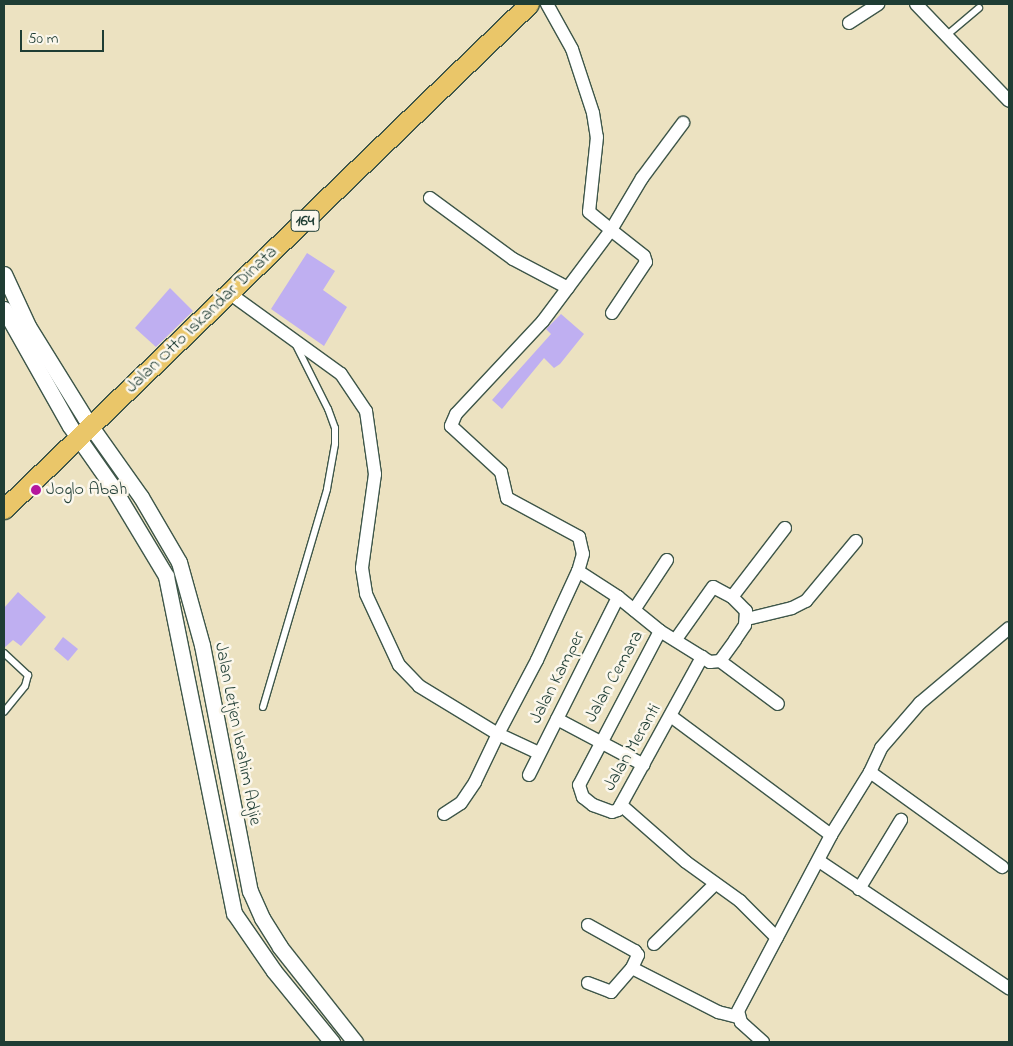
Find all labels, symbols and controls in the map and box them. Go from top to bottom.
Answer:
scale bar [22,20,106,52]
text: 50 m [28,28,58,50]
road number: 164 [290,208,320,235]
street label: Jalan Otto Iskandar Dinata [121,242,283,398]
place label: Joglo Abah [46,479,127,501]
marker: Joglo Abah [30,484,42,496]
street label: Jalan Cemara [581,627,649,727]
street label: Jalan Kamper [526,628,590,728]
street label: Jalan Letjen Ibrahim Adjie [209,641,265,827]
street label: Jalan Meranti [599,701,667,795]

